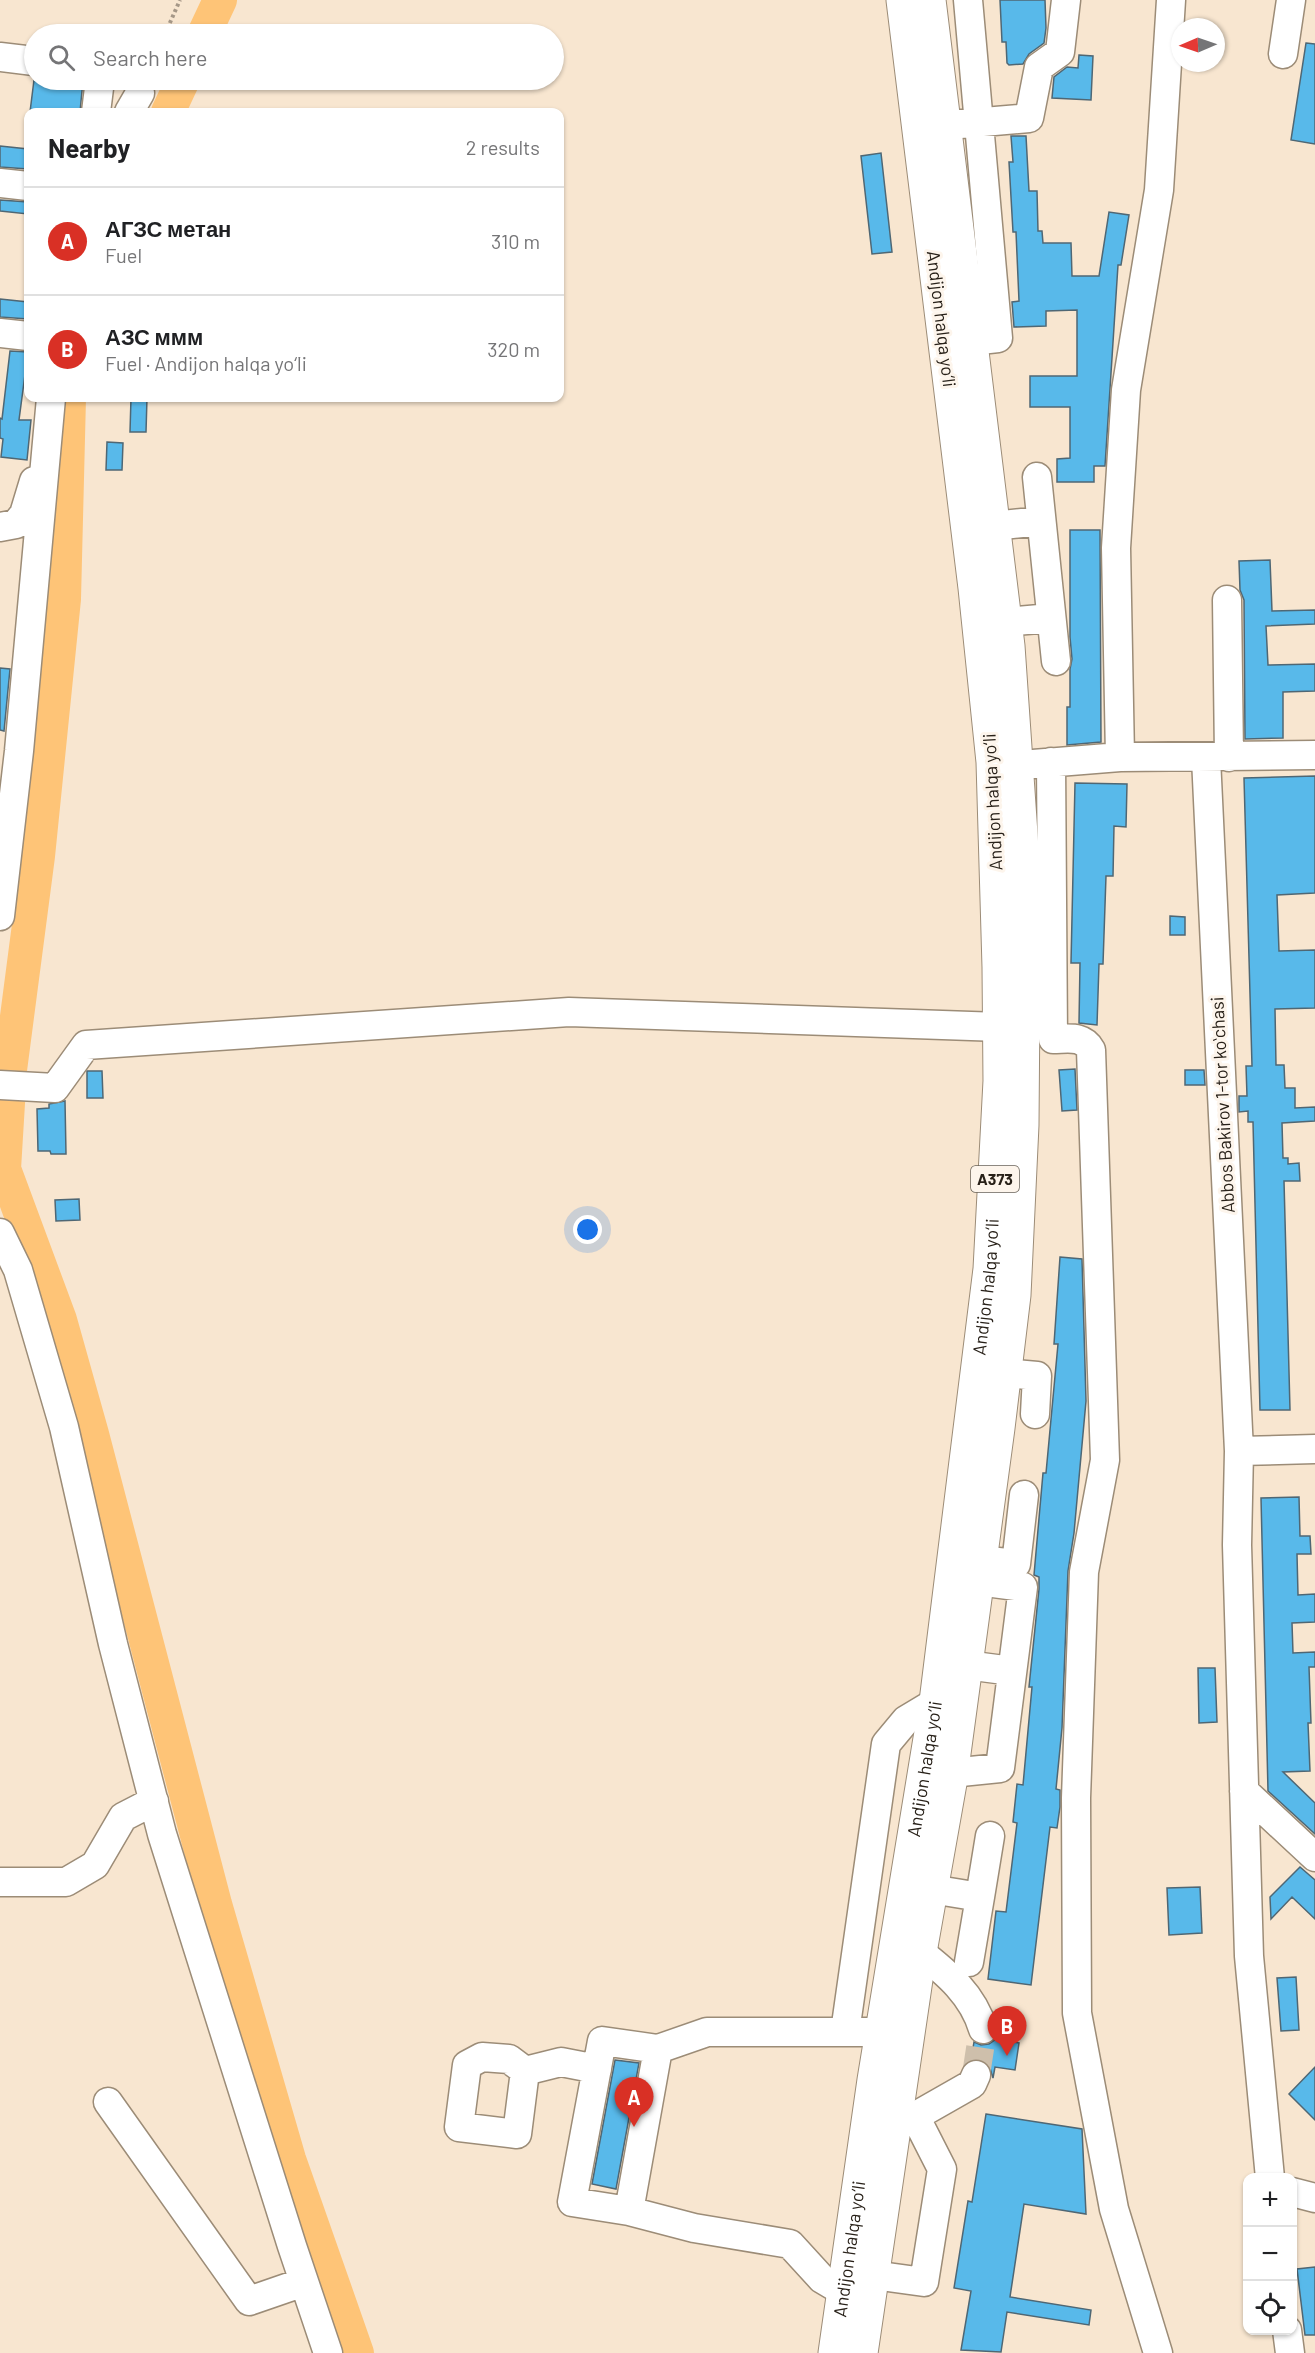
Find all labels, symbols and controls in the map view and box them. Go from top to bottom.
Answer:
north arrow [1171,18,1225,72]
search box [24,24,564,90]
icon: search [45,41,78,74]
text: Search here [93,44,207,70]
text: Nearby [48,132,130,163]
text: 2 results [466,135,540,159]
text: АГЗС метан [105,215,231,241]
text: A [61,229,74,253]
text: 310 m [491,229,540,253]
text: Fuel [105,243,142,267]
street label: Andijon halqa yo‘li [923,249,961,388]
text: АЗС ммм [105,323,203,349]
text: B [61,337,74,361]
text: 320 m [487,337,540,361]
text: Fuel · Andijon halqa yo‘li [105,351,307,375]
street label: Andijon halqa yo‘li [977,733,1007,871]
street label: Abbos Bakirov 1-tor koʻchasi [1205,996,1239,1214]
road number: A373 [971,1166,1019,1192]
your location [573,1215,602,1244]
street label: Andijon halqa yo‘li [967,1218,1003,1356]
street label: Andijon halqa yo‘li [902,1699,946,1838]
pin: B [988,2006,1026,2056]
pin: A [614,2078,654,2127]
map controls [1243,2173,1297,2335]
button: + [1243,2173,1297,2227]
street label: Andijon halqa yo‘li [828,2179,869,2318]
button: − [1243,2227,1297,2281]
button: locate [1243,2281,1297,2335]

